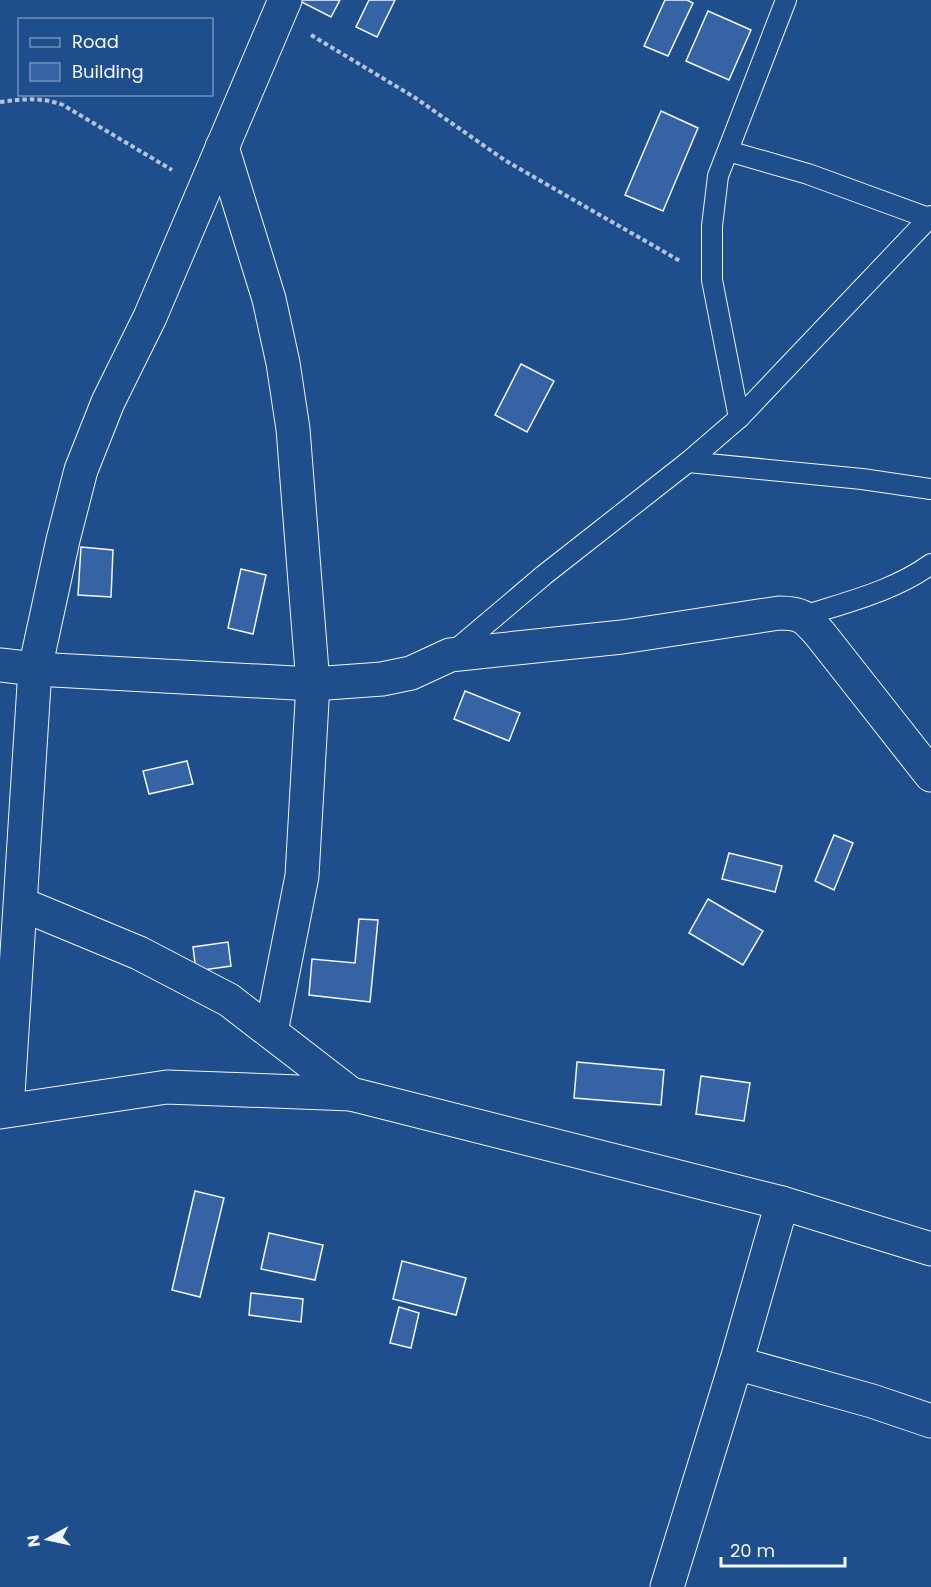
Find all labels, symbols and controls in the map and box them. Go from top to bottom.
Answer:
legend [18,18,213,96]
text: Road [72,29,119,54]
text: Building [72,59,144,84]
north arrow [18,1509,78,1569]
scale bar [721,1530,846,1568]
text: N [21,1533,46,1549]
text: 20 m [730,1538,775,1563]

